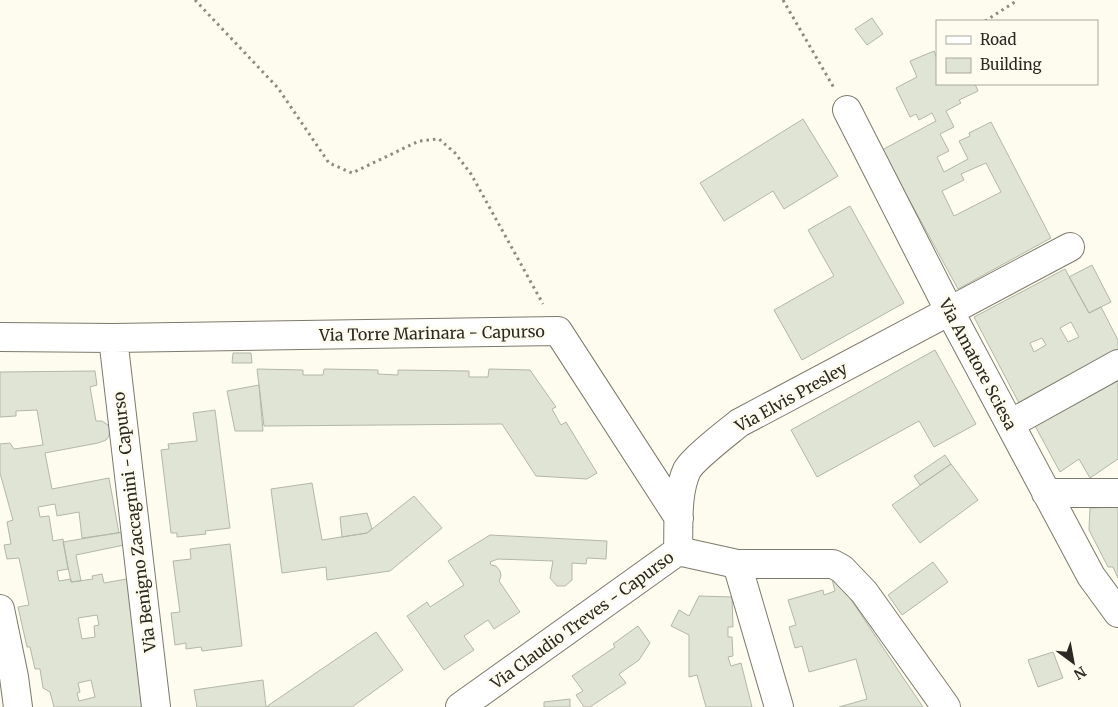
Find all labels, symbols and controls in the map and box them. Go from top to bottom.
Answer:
legend [936,20,1098,85]
text: Road [980,30,1016,49]
text: Building [980,55,1042,74]
street label: Via Amatore Sciesa [934,294,1021,434]
street label: Via Torre Marinara - Capurso [318,321,545,345]
street label: Via Elvis Presley [731,358,851,437]
street label: Via Benigno Zaccagnini - Capurso [108,391,160,654]
street label: Via Claudio Treves - Capurso [486,547,677,694]
north arrow [1048,637,1098,687]
text: N [1070,662,1089,684]

